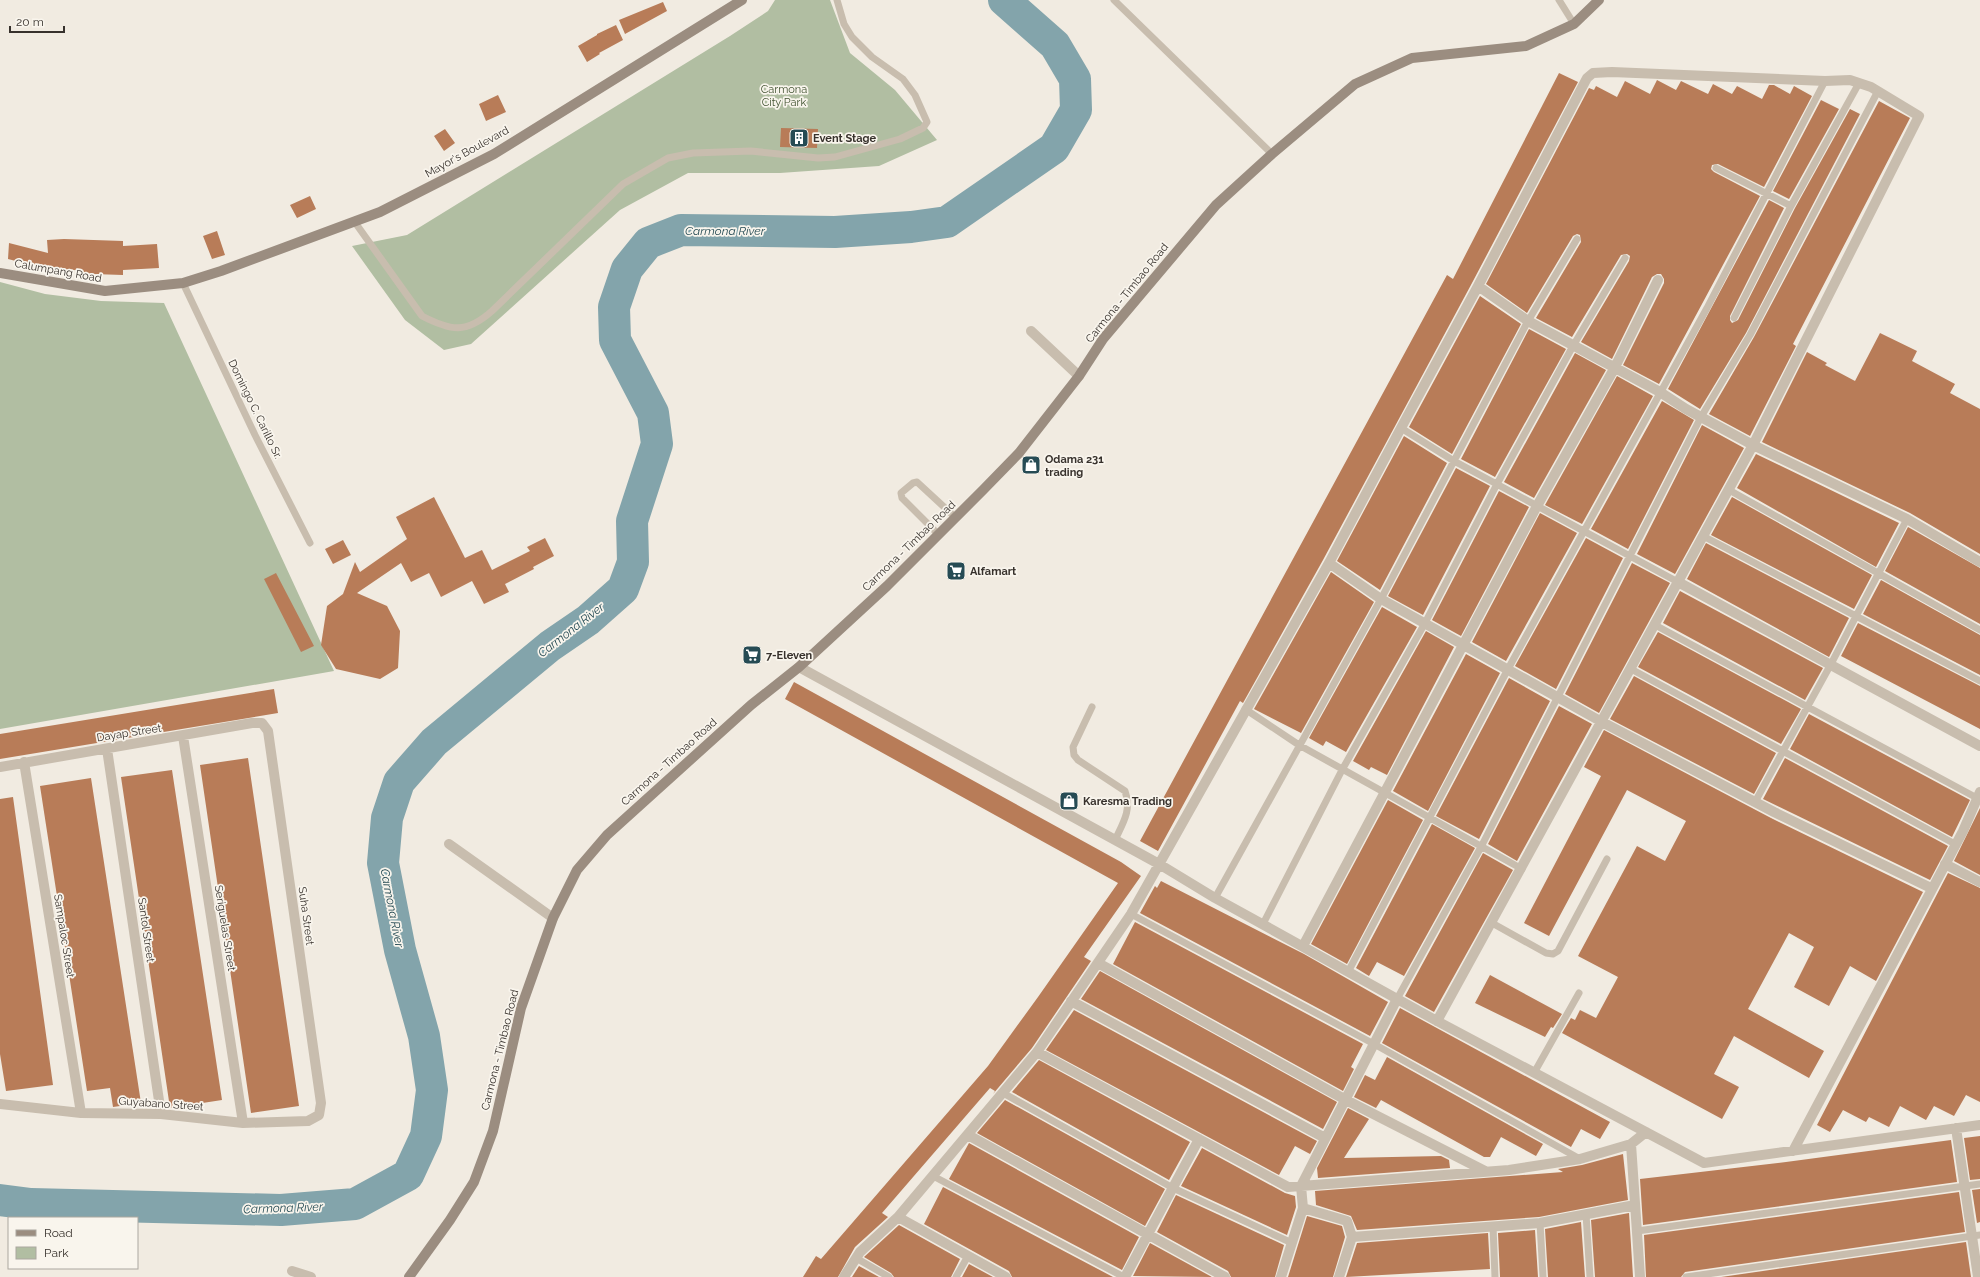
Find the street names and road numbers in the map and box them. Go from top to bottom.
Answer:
street label: Mayor's Boulevard [423,124,511,180]
street label: Carmona - Timbao Road [1083,241,1171,345]
street label: Calumpang Road [13,257,103,285]
street label: Domingo C. Carillo Sr. [225,357,285,461]
street label: Carmona - Timbao Road [860,498,958,594]
street label: Carmona - Timbao Road [619,716,720,808]
street label: Dayap Street [96,721,163,745]
street label: Seriguelas Street [212,884,238,972]
street label: Suha Street [295,886,317,946]
street label: Sampaloc Street [51,893,77,979]
street label: Santol Street [135,897,157,963]
street label: Carmona - Timbao Road [479,988,521,1112]
street label: Guyabano Street [118,1095,204,1113]

